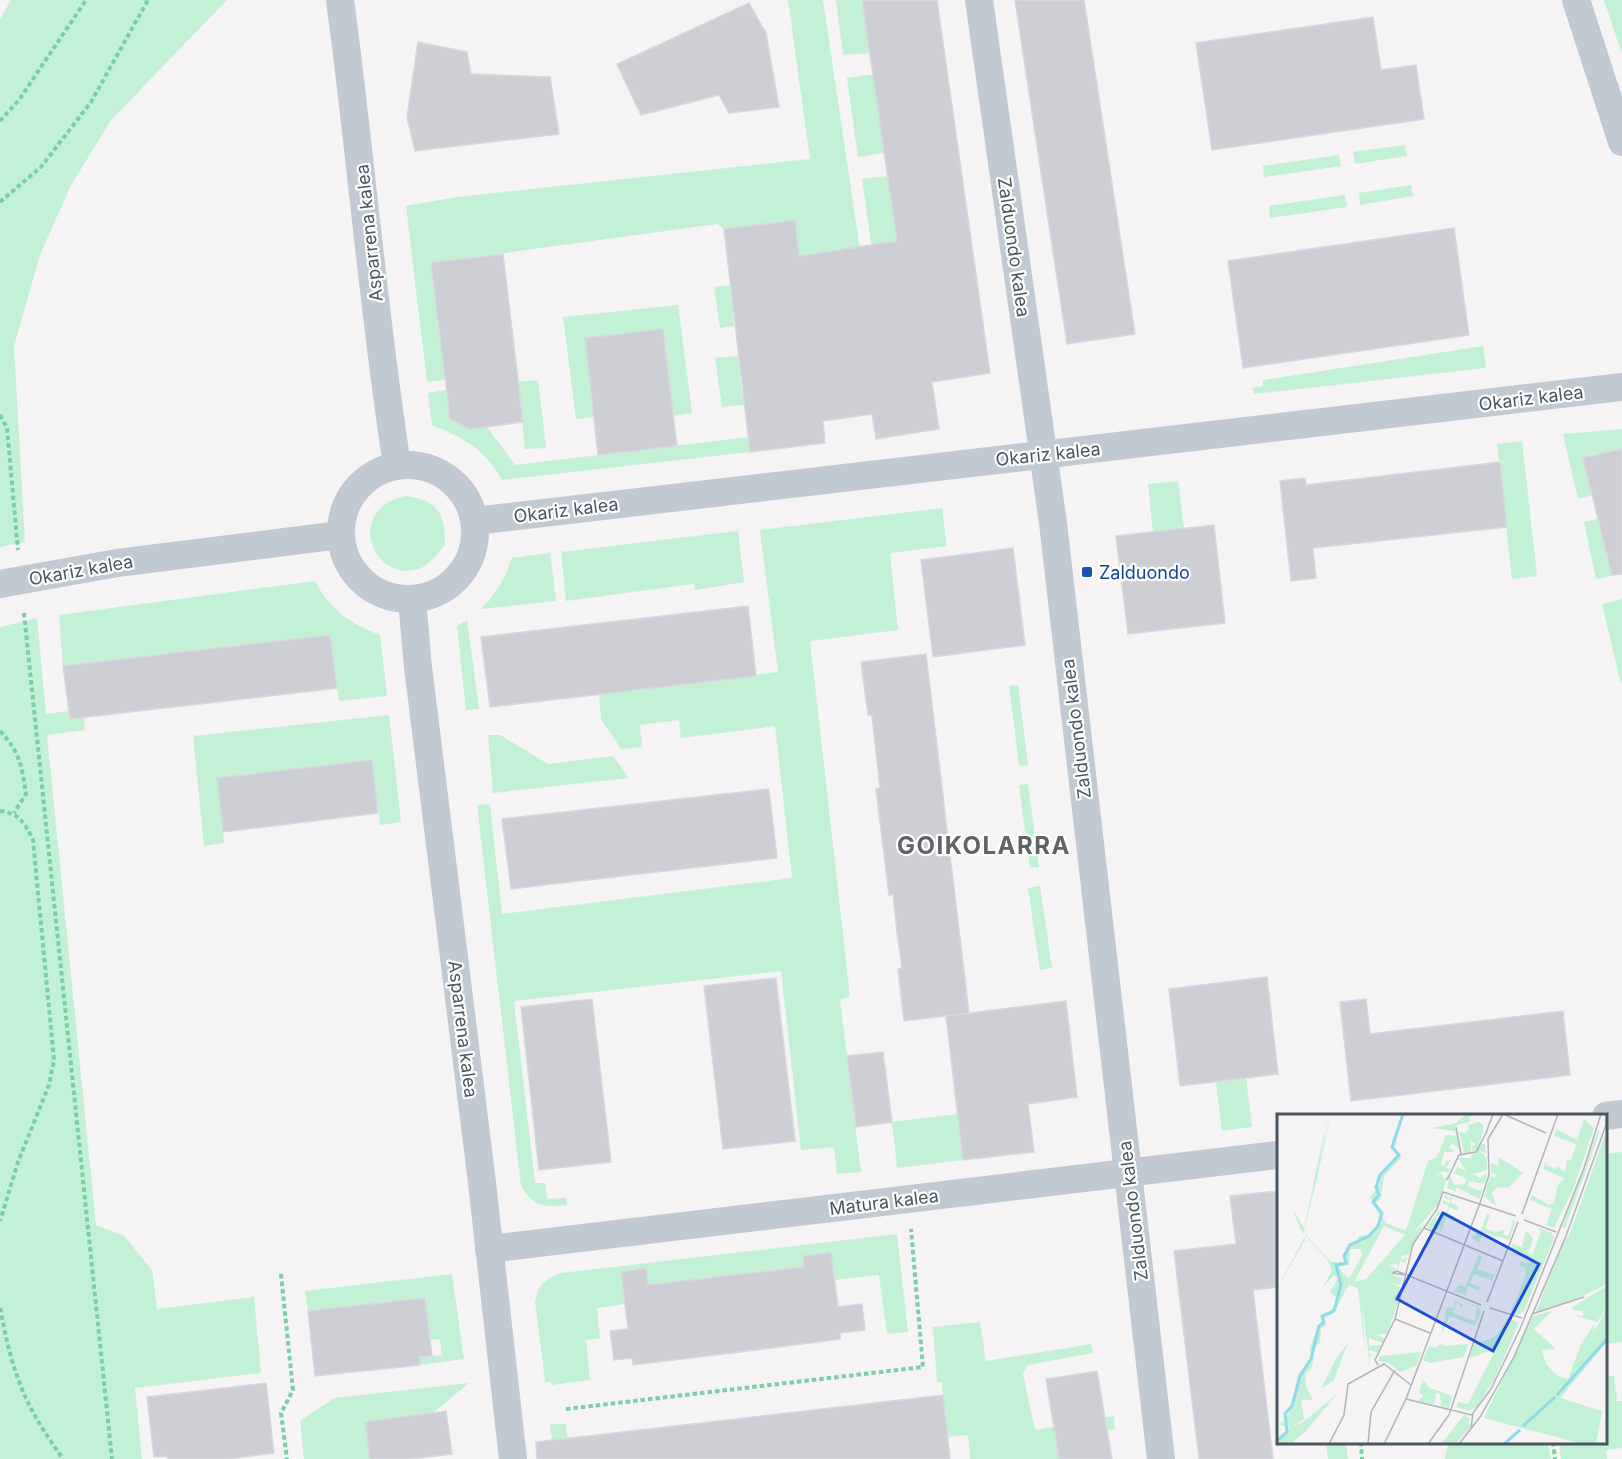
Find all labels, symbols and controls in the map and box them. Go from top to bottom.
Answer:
street label: Asparrena kalea [351,163,387,303]
street label: Zalduondo kalea [994,176,1034,318]
street label: Okariz kalea [1477,381,1585,415]
street label: Okariz kalea [995,438,1101,470]
street label: Okariz kalea [512,493,620,527]
street label: Okariz kalea [27,551,135,589]
place label: Zalduondo [1099,562,1190,583]
marker: Zalduondo [1080,565,1094,579]
street label: Zalduondo kalea [1057,658,1095,800]
district label: GOIKOLARRA [897,831,1071,860]
street label: Asparrena kalea [444,959,482,1099]
inset map [1277,1114,1607,1444]
street label: Zalduondo kalea [1114,1140,1152,1282]
street label: Matura kalea [828,1185,940,1219]

